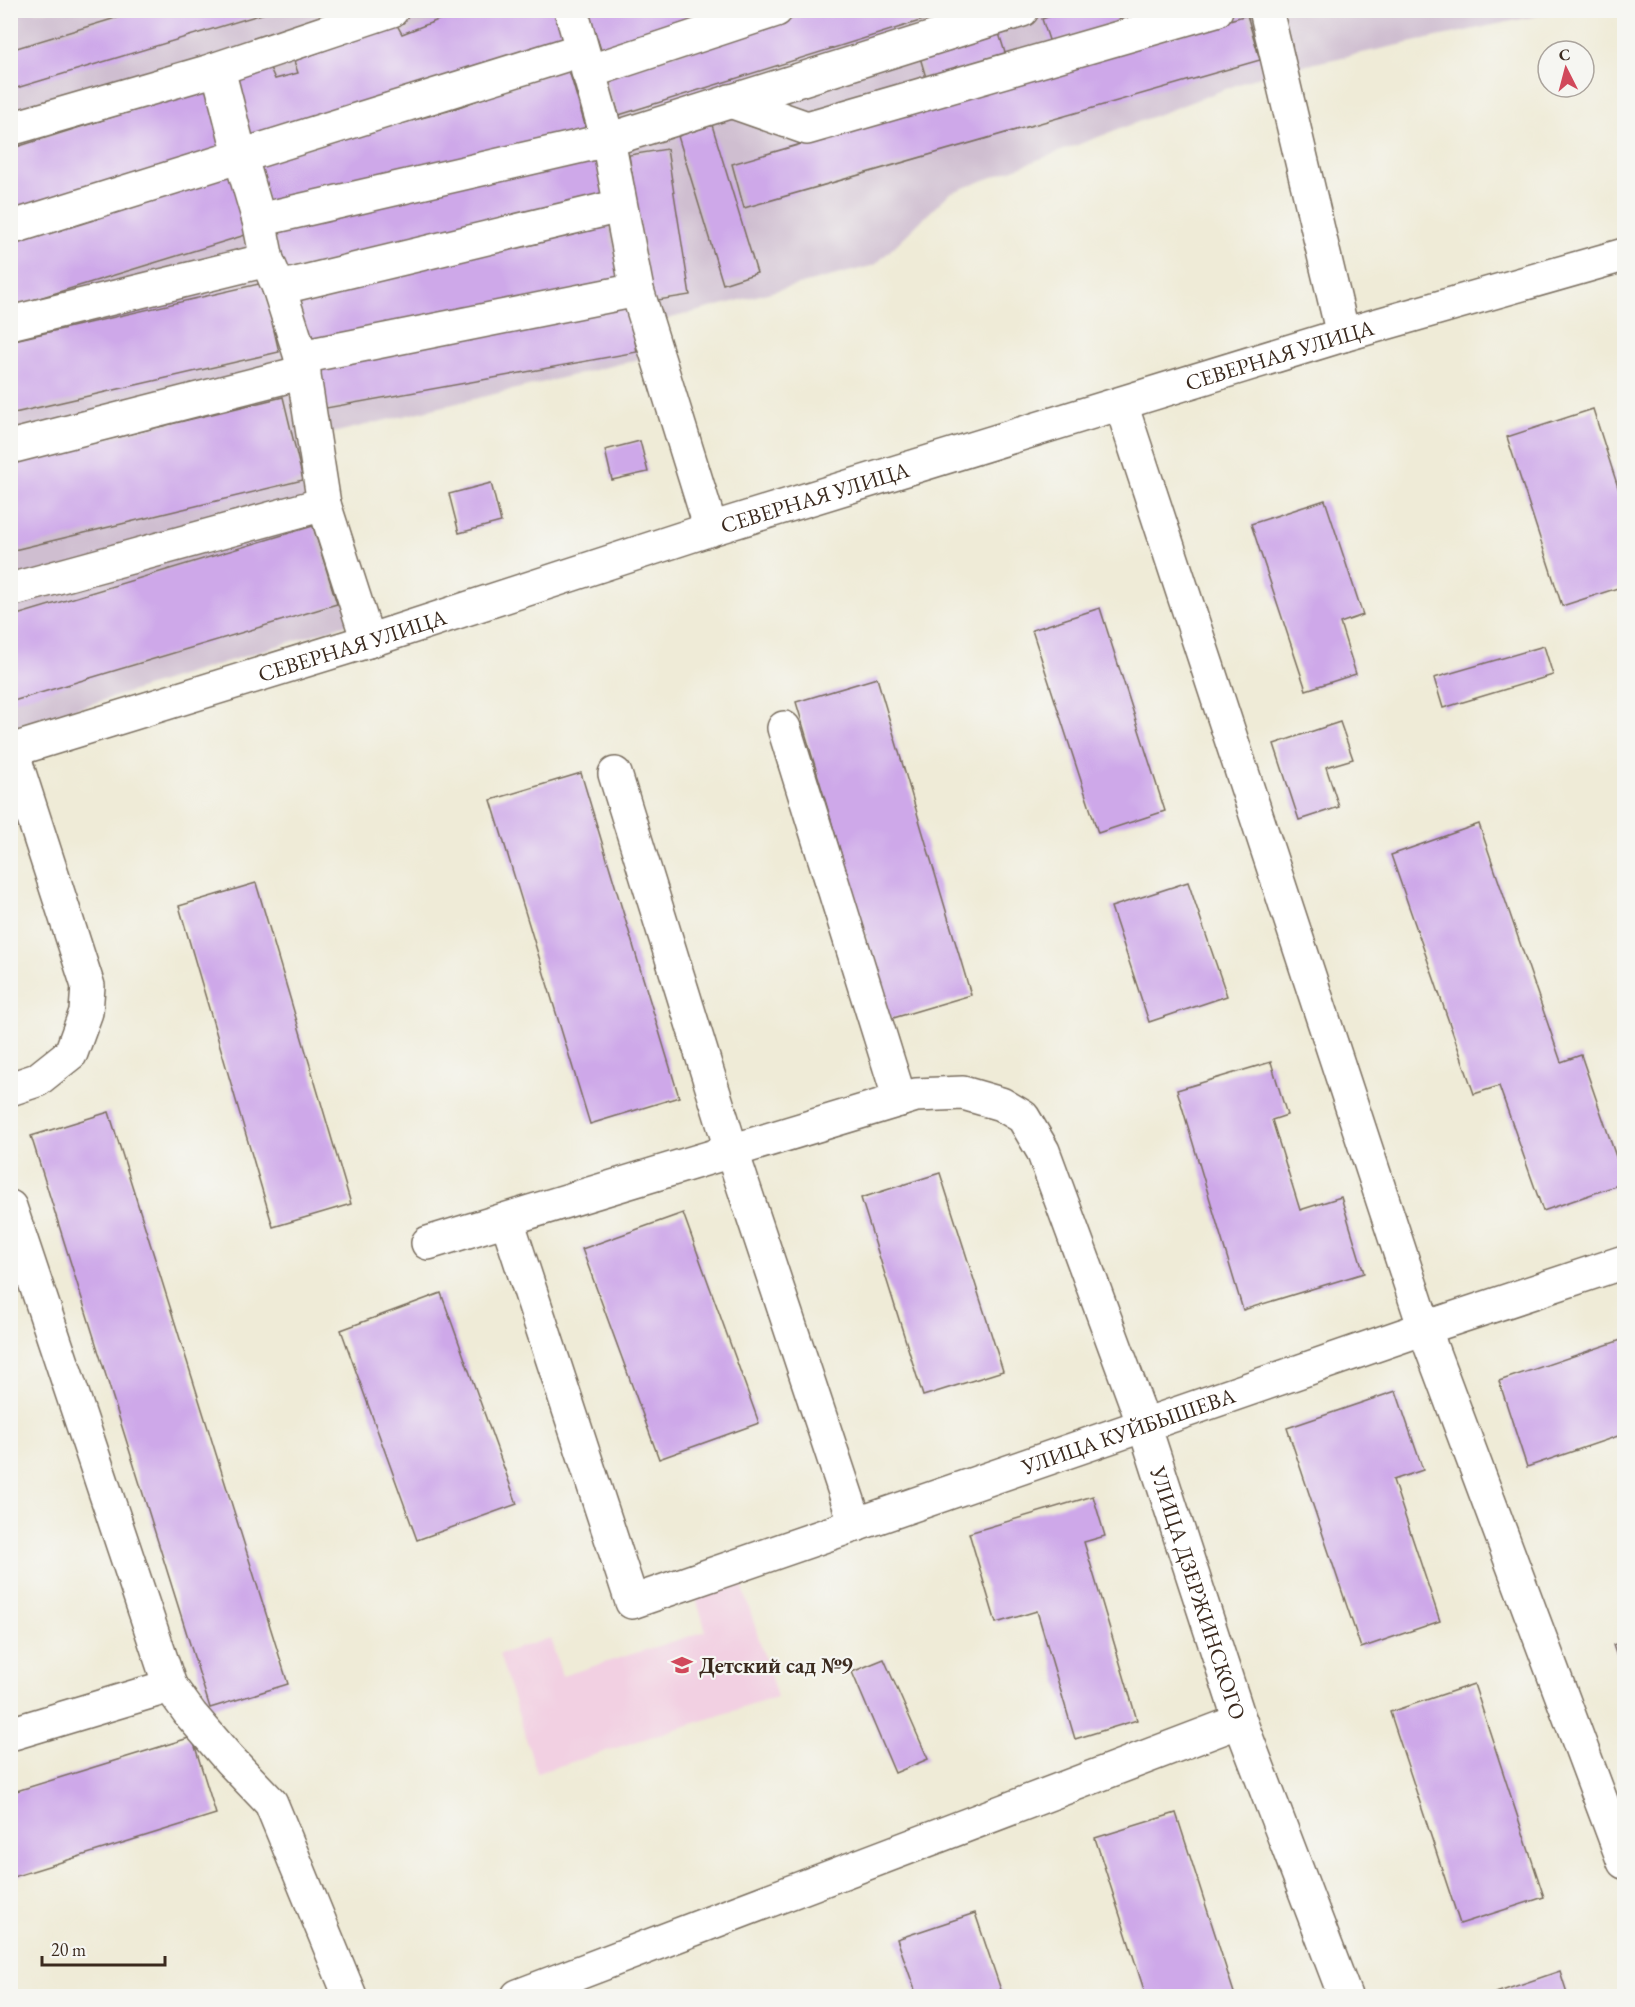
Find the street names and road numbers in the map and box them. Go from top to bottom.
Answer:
street label: СЕВЕРНАЯ УЛИЦА [1182,313,1378,398]
street label: СЕВЕРНАЯ УЛИЦА [717,455,914,540]
street label: СЕВЕРНАЯ УЛИЦА [254,602,451,689]
street label: УЛИЦА КУЙБЫШЕВА [1017,1380,1240,1482]
street label: УЛИЦА ДЗЕРЖИНСКОГО [1143,1462,1253,1723]

